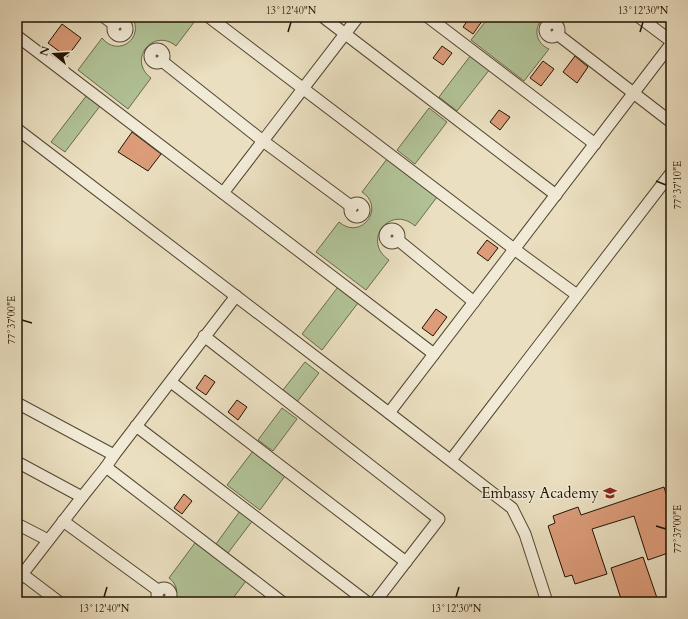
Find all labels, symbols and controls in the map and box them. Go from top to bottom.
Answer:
text: 13°12'40"N [266,4,317,18]
text: 13°12'30"N [618,4,669,18]
north arrow [34,34,74,74]
text: N [36,44,54,58]
text: 77°37'10"E [671,161,685,209]
text: 77°37'00"E [5,296,19,344]
place label: Embassy Academy [481,483,599,503]
school or university icon: Embassy Academy [602,485,618,501]
text: 77°37'00"E [671,505,685,553]
text: 13°12'40"N [79,602,130,616]
text: 13°12'30"N [431,602,482,616]

